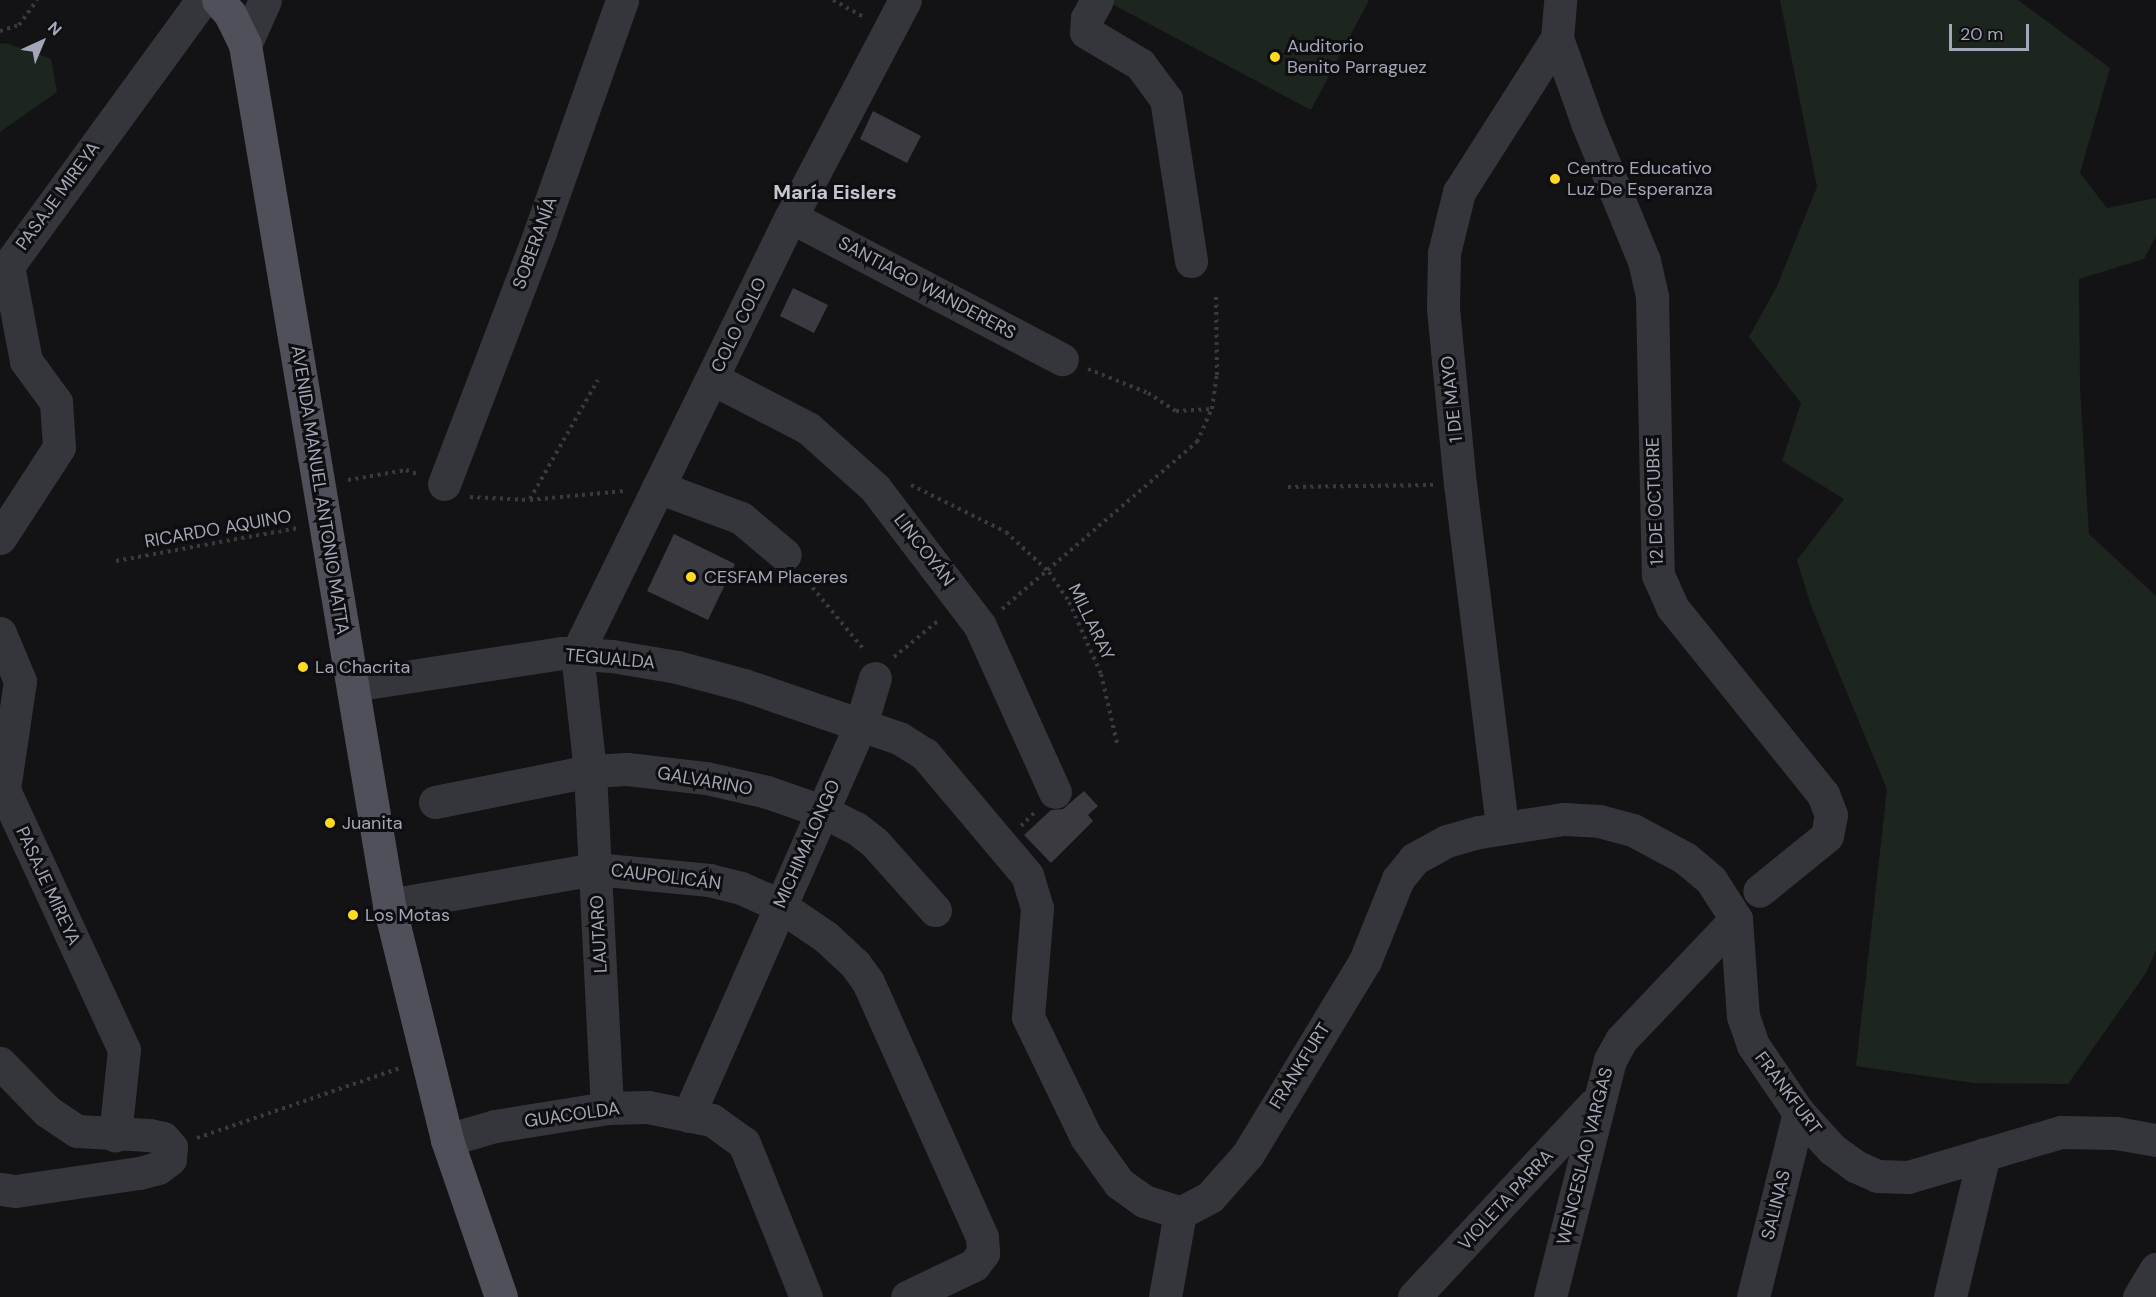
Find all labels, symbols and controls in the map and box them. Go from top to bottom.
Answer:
north arrow [12,12,72,72]
scale bar [1952,12,2032,50]
text: N [43,17,66,40]
text: 20 m [1960,22,2003,46]
place label: Auditorio Benito Parraguez [1287,36,1427,78]
marker: Auditorio Benito Parraguez [1268,50,1282,64]
street label: PASAJE MIREYA [12,138,104,254]
place label: Centro Educativo Luz De Esperanza [1567,158,1713,201]
marker: Centro Educativo Luz De Esperanza [1548,172,1562,186]
district label: María Eislers [773,180,897,204]
street label: SOBERANÍA [508,194,562,292]
street label: SANTIAGO WANDERERS [835,232,1019,344]
street label: COLO COLO [707,274,771,376]
street label: AVENIDA MANUEL ANTONIO MATTA [286,344,354,636]
street label: 1 DE MAYO [1437,355,1467,443]
street label: 12 DE OCTUBRE [1642,437,1668,565]
street label: RICARDO AQUINO [143,505,293,553]
street label: LINCOYÁN [889,510,959,590]
place label: CESFAM Placeres [704,566,848,588]
marker: CESFAM Placeres [682,568,700,586]
street label: MILLARAY [1063,580,1119,664]
street label: TEGUALDA [564,644,656,674]
place label: La Chacrita [315,656,410,678]
marker: La Chacrita [296,660,310,674]
street label: GALVARINO [656,762,754,800]
street label: MICHIMALONGO [769,777,845,911]
place label: Juanita [342,812,403,834]
marker: Juanita [323,816,337,830]
street label: PASAJE MIREYA [11,823,85,949]
street label: CAUPOLICÁN [610,860,722,894]
street label: LAUTARO [586,895,612,973]
place label: Los Motas [365,904,450,926]
marker: Los Motas [346,908,360,922]
street label: FRANKFURT [1265,1019,1335,1113]
street label: FRANKFURT [1750,1048,1826,1138]
street label: WENCESLAO VARGAS [1553,1065,1617,1247]
street label: GUACOLDA [523,1098,621,1132]
street label: VIOLETA PARRA [1454,1145,1558,1255]
street label: SALINAS [1757,1168,1795,1242]

